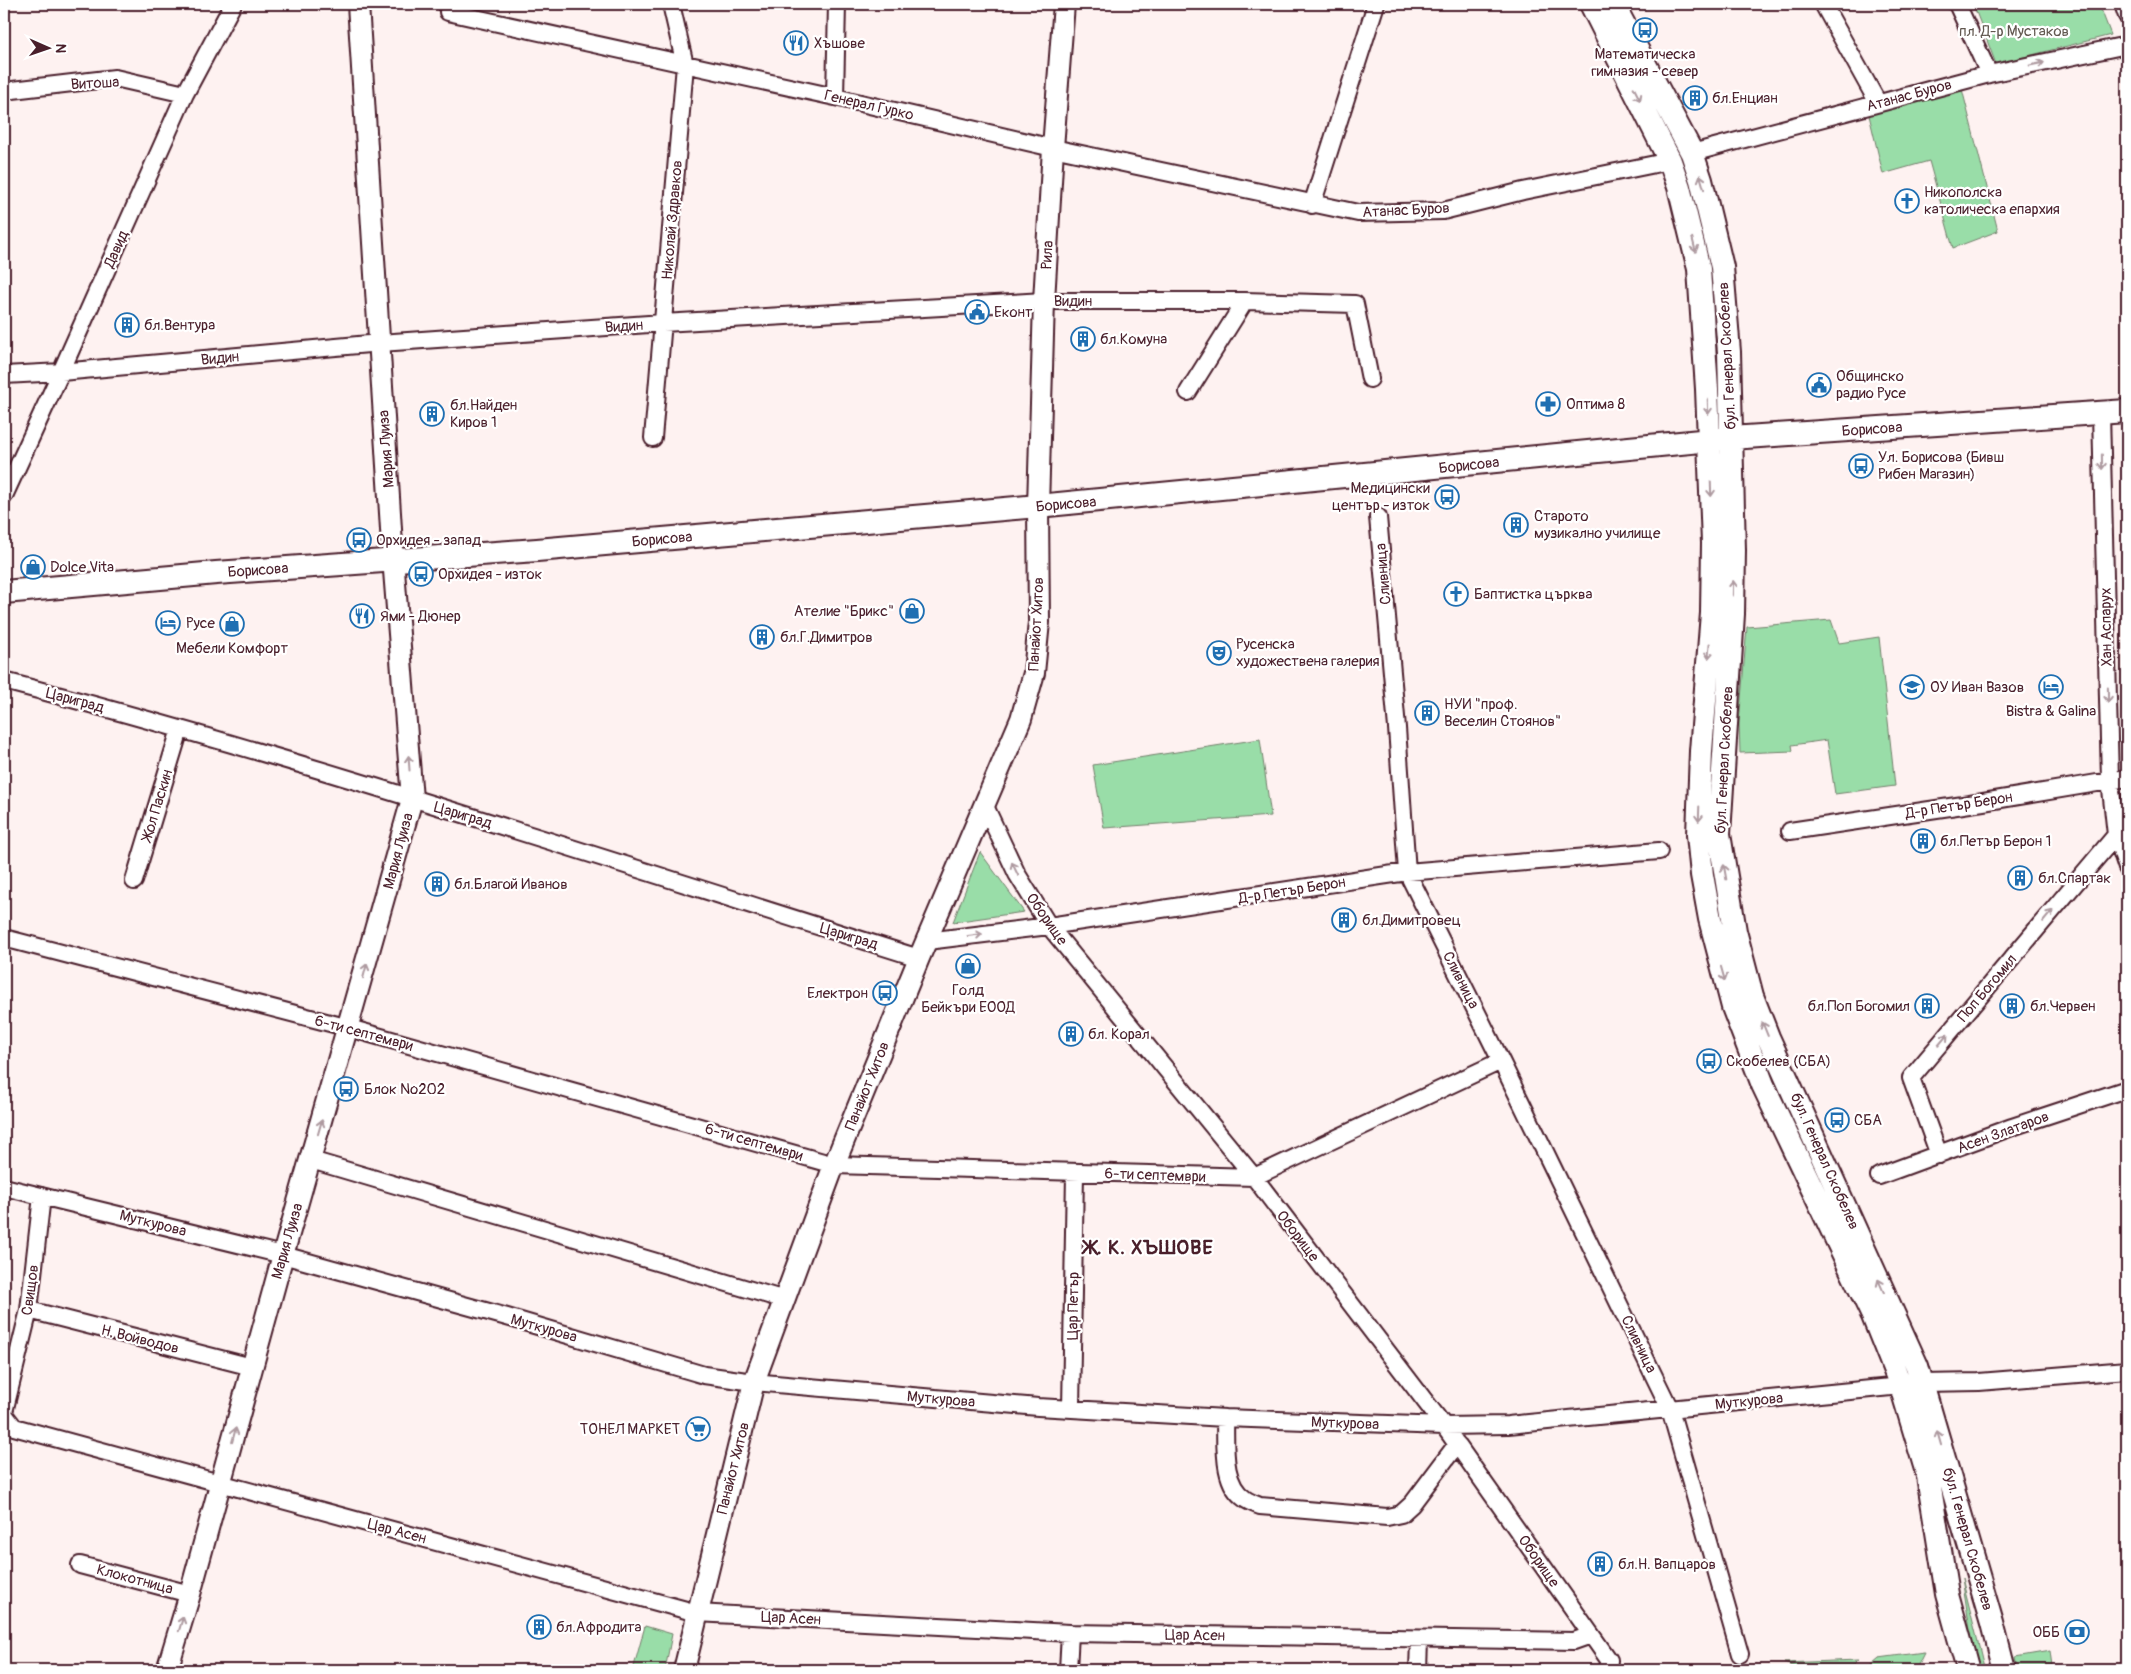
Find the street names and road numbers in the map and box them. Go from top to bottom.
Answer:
street label: Витоша [70,73,120,94]
street label: Атанас Буров [1864,75,1954,116]
street label: Генерал Гурко [822,86,915,125]
street label: Николай Здравков [658,159,687,281]
street label: Атанас Буров [1362,199,1450,222]
street label: Давид [99,228,133,272]
street label: Рила [1037,240,1058,270]
street label: бул. Генерал Скобелев [1714,282,1741,430]
street label: Видин [1054,292,1092,311]
street label: Видин [604,316,644,337]
street label: Видин [200,347,240,370]
street label: Мария Луиза [374,409,399,489]
street label: Борисова [1841,418,1903,441]
street label: Борисова [1438,453,1500,478]
street label: Борисова [1035,492,1097,517]
street label: Борисова [631,527,693,552]
street label: Сливница [1371,542,1396,606]
street label: Борисова [227,559,289,582]
street label: Панайот Хитов [1025,577,1048,672]
street label: Хан Аспарух [2096,587,2117,667]
street label: Цариград [44,684,106,717]
street label: бул. Генерал Скобелев [1711,686,1738,834]
street label: Жол Паскин [137,767,177,845]
street label: Д-р Петър Берон [1903,788,2014,824]
street label: Цариград [432,798,494,833]
street label: Мария Луиза [379,811,418,891]
street label: Д-р Петър Берон [1236,873,1347,909]
street label: Оборище [1022,889,1072,950]
street label: Цариград [818,919,880,954]
street label: Сливница [1438,948,1483,1012]
street label: Поп Богомил [1954,950,2021,1026]
street label: 6-ти септември [313,1011,415,1056]
street label: Панайот Хитов [841,1039,894,1133]
street label: бул. Генерал Скобелев [1786,1090,1863,1233]
street label: Асен Златаров [1955,1107,2052,1158]
street label: 6-ти септември [703,1119,805,1166]
street label: 6-ти септември [1104,1164,1206,1187]
street label: Мария Луиза [268,1201,307,1281]
street label: Муткурова [117,1206,188,1241]
street label: Оборище [1272,1207,1323,1266]
street label: Свищов [18,1264,43,1317]
street label: Цар Петър [1063,1272,1084,1340]
street label: Муткурова [508,1310,579,1347]
street label: Сливница [1616,1312,1661,1376]
street label: Н. Войводов [99,1321,181,1358]
street label: Муткурова [906,1387,976,1412]
street label: Муткурова [1714,1388,1784,1415]
street label: Муткурова [1310,1413,1379,1434]
street label: Панайот Хитов [713,1420,754,1516]
street label: бул. Генерал Скобелев [1938,1465,1997,1613]
street label: Цар Асен [365,1515,428,1548]
street label: Оборище [1514,1531,1564,1592]
street label: Клокотница [95,1560,175,1599]
street label: Цар Асен [760,1607,822,1630]
street label: Цар Асен [1165,1625,1225,1646]

